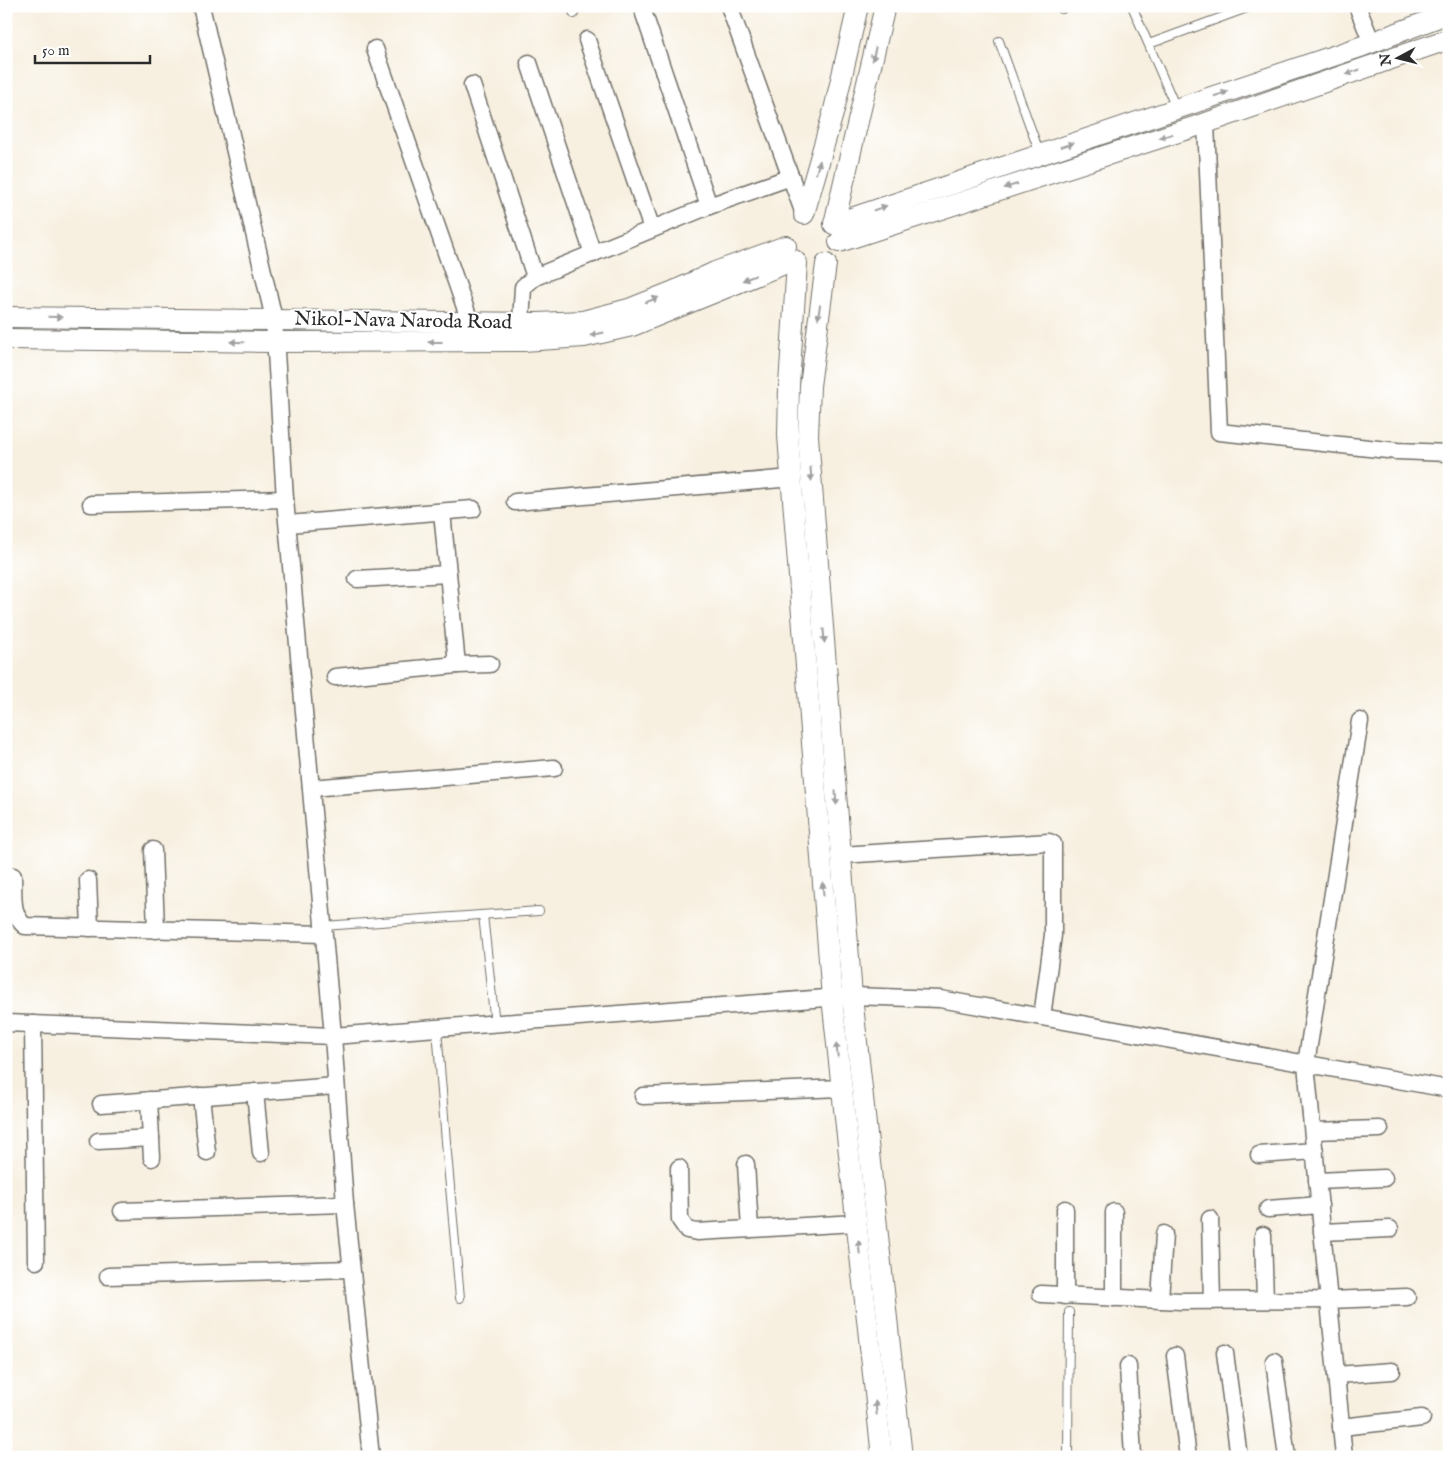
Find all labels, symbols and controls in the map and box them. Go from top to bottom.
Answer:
scale bar [35,32,150,64]
north arrow [1372,32,1422,82]
text: 50 m [42,41,70,60]
one-way arrow [870,46,878,61]
text: N [1376,52,1396,68]
one-way arrow [1345,69,1360,77]
one-way arrow [1214,89,1229,97]
one-way arrow [1158,132,1173,140]
one-way arrow [1059,140,1074,148]
one-way arrow [814,160,822,175]
one-way arrow [1004,183,1019,190]
one-way arrow [872,204,887,211]
one-way arrow [742,275,756,283]
one-way arrow [645,296,660,304]
one-way arrow [815,305,823,321]
street label: Nikol-Nava Naroda Road [294,307,512,335]
one-way arrow [47,313,63,321]
one-way arrow [589,330,604,338]
one-way arrow [229,338,245,346]
one-way arrow [426,338,442,346]
one-way arrow [808,466,816,482]
one-way arrow [820,628,828,644]
one-way arrow [833,790,841,806]
one-way arrow [819,880,827,896]
one-way arrow [833,1042,841,1058]
one-way arrow [855,1238,863,1254]
one-way arrow [872,1400,880,1416]

